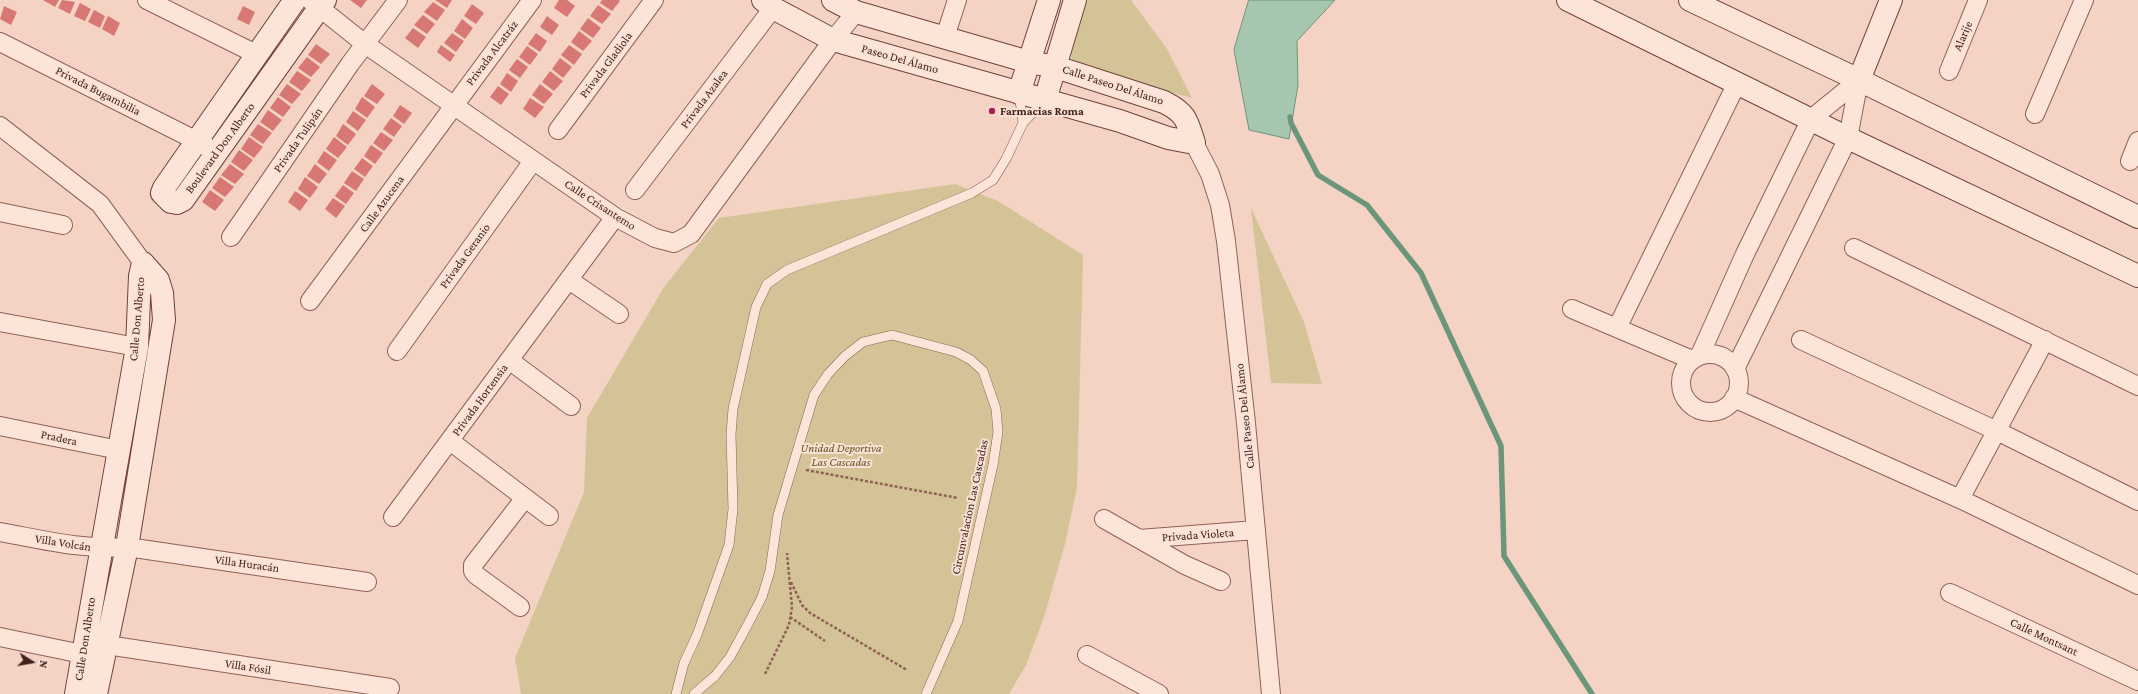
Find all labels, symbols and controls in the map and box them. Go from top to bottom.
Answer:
street label: Privada Alcatráz [463,18,521,88]
street label: Alarije [1950,19,1976,53]
street label: Privada Gladiola [576,29,636,101]
street label: Paseo Del Álamo [860,41,940,77]
street label: Calle Paseo Del Álamo [1060,62,1166,108]
street label: Privada Bugambilia [53,63,143,119]
street label: Privada Azalea [677,67,731,131]
street label: Boulevard Don Alberto [182,100,258,196]
place label: Farmacias Roma [1000,104,1084,118]
street label: Privada Tulipán [270,105,326,175]
marker: Farmacias Roma [987,106,997,116]
street label: Calle Azucena [357,173,407,235]
street label: Calle Crisantemo [562,177,638,233]
street label: Privada Geranio [437,221,493,291]
street label: Calle Don Alberto [126,276,148,362]
street label: Privada Hortensia [449,361,511,439]
street label: Calle Paseo Del Álamo [1232,363,1258,469]
street label: Pradera [40,427,78,449]
street label: Circunvalacion Las Cascadas [949,438,991,576]
park label: Unidad Deportiva Las Cascadas [800,441,882,469]
street label: Privada Violeta [1161,525,1235,545]
street label: Villa Volcán [34,531,92,555]
street label: Villa Huracán [214,552,280,576]
street label: Calle Don Alberto [71,596,99,682]
street label: Calle Montsant [2008,615,2080,659]
north arrow [12,642,52,682]
street label: Villa Fósil [224,656,272,678]
text: N [37,659,50,669]

